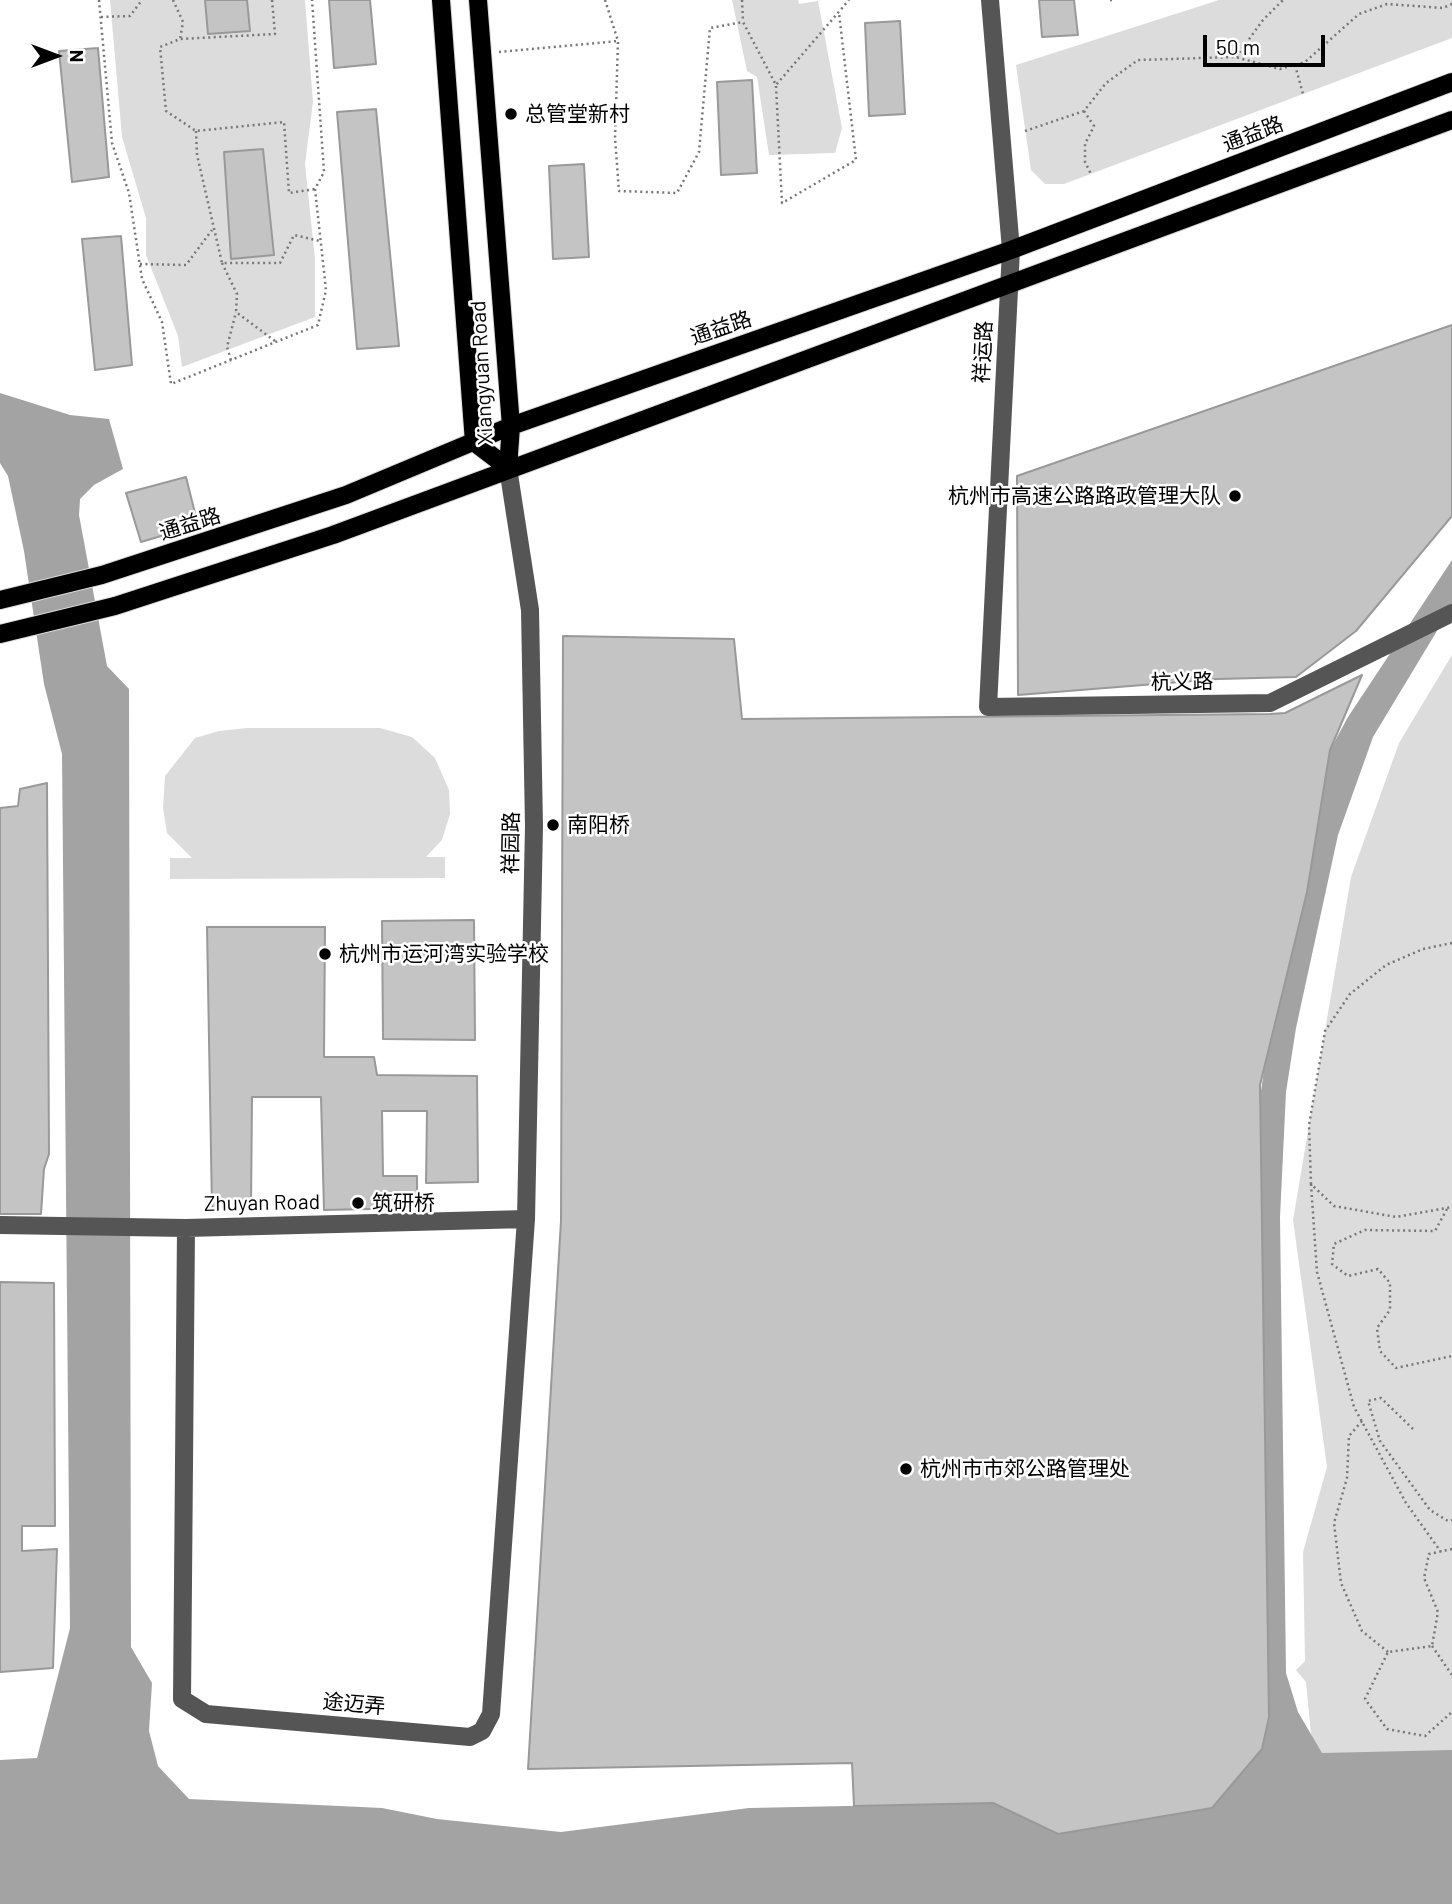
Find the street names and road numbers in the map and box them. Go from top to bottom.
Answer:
street label: 通益路 [1219,111,1287,157]
street label: Xiangyuan Road [466,300,498,446]
street label: 通益路 [687,306,755,350]
street label: 祥运路 [969,320,997,384]
street label: 通益路 [156,503,224,545]
street label: 杭义路 [1150,669,1214,695]
street label: 祥园路 [498,811,524,875]
street label: Zhuyan Road [204,1189,320,1217]
street label: 途迈弄 [322,1689,386,1719]

